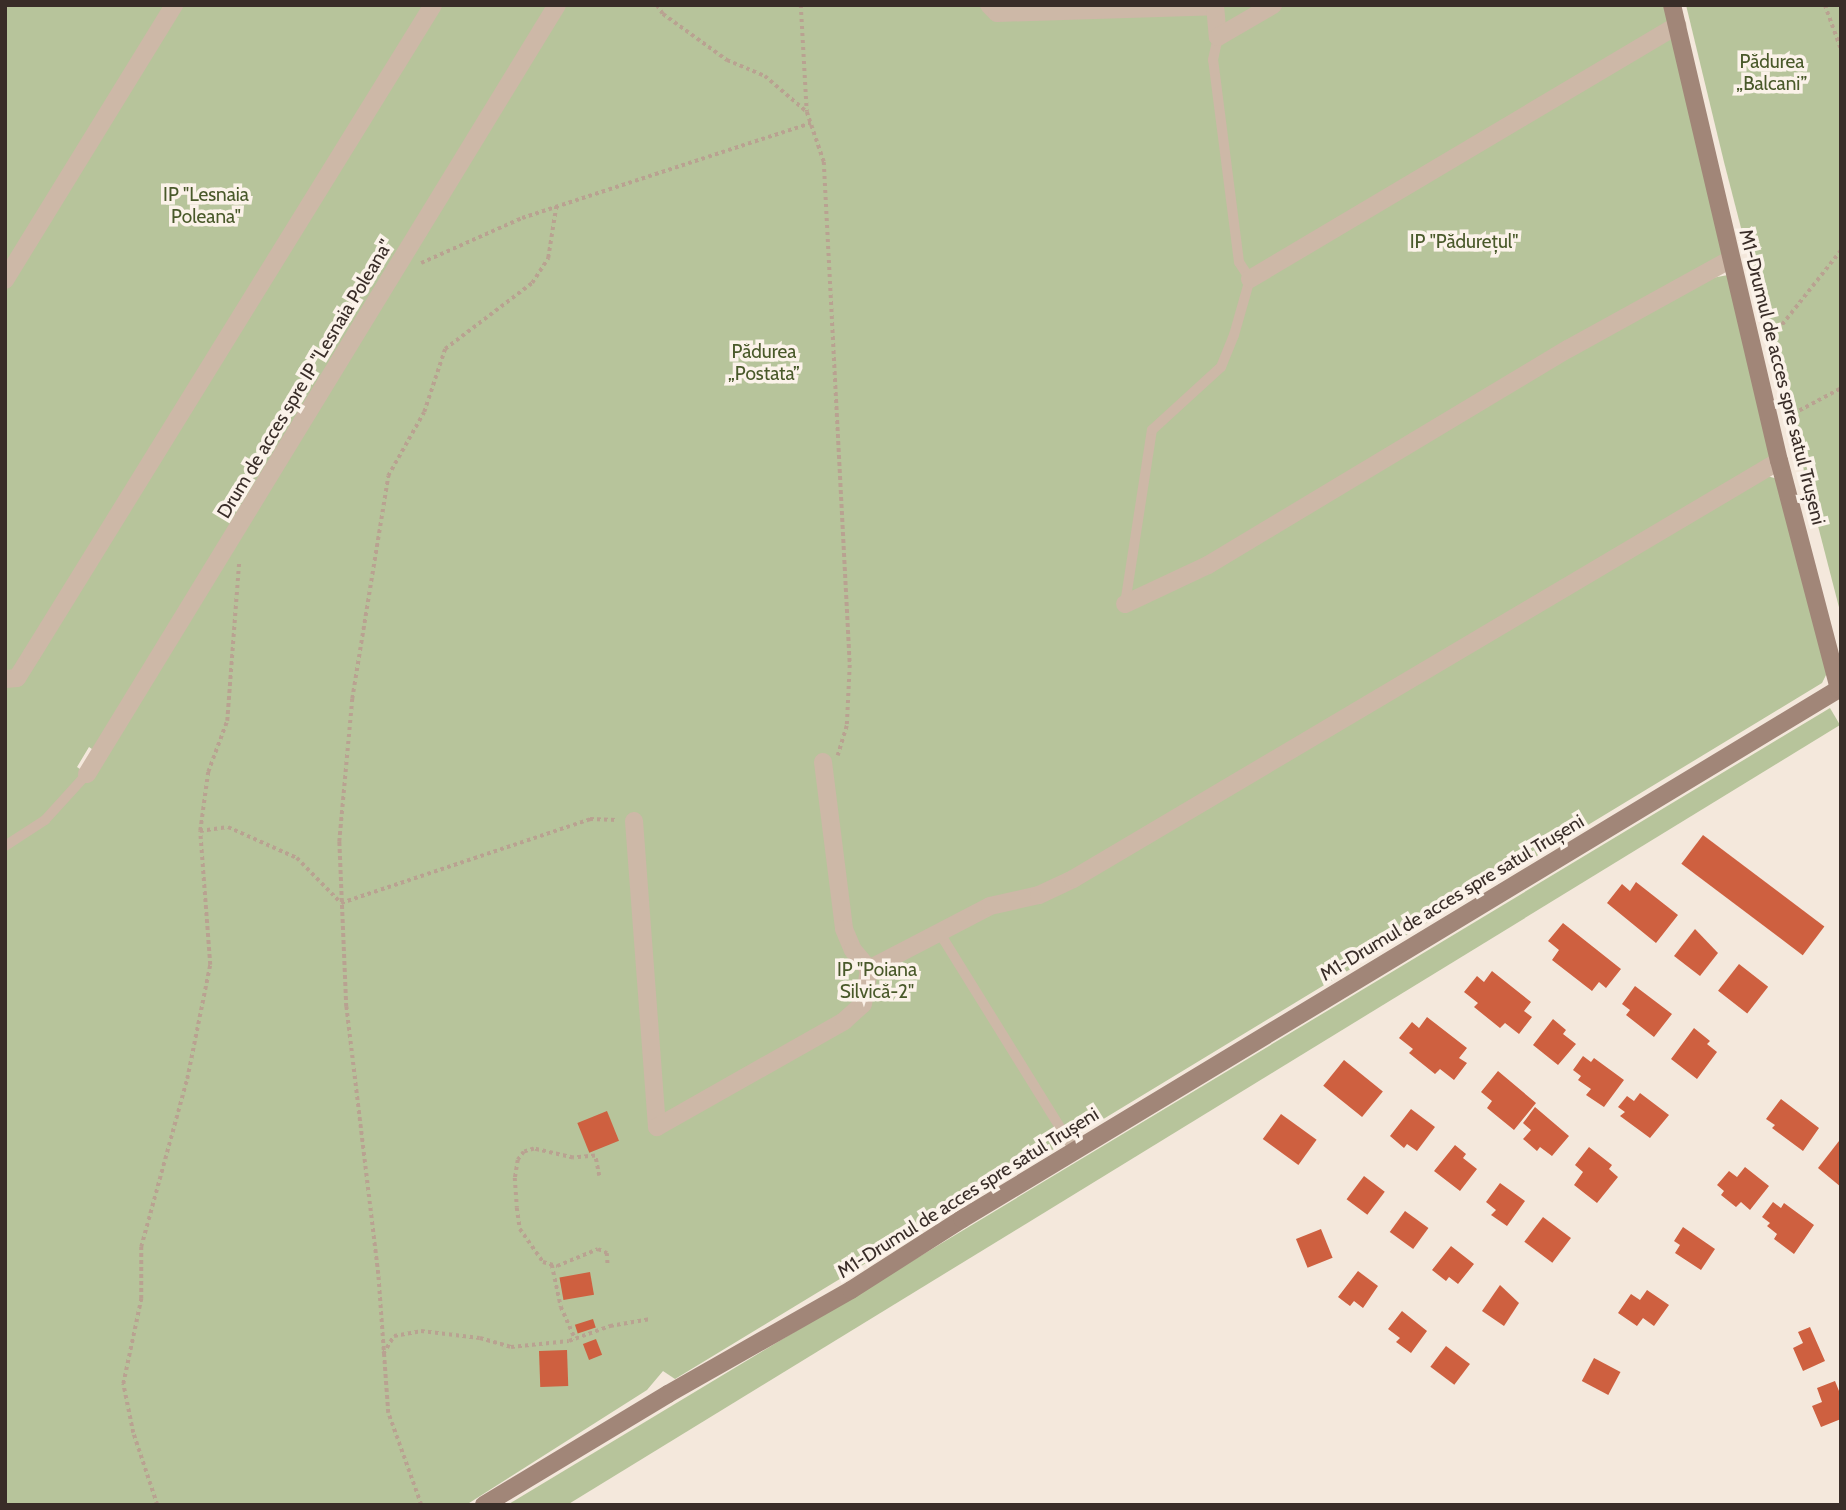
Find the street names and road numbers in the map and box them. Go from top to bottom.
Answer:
street label: M1-Drumul de acces spre satul Trușeni [1734,227,1830,527]
street label: Drum de acces spre IP "Lesnaia Poleana" [212,235,398,523]
street label: M1-Drumul de acces spre satul Trușeni [1316,810,1588,986]
street label: M1-Drumul de acces spre satul Trușeni [833,1103,1103,1283]

